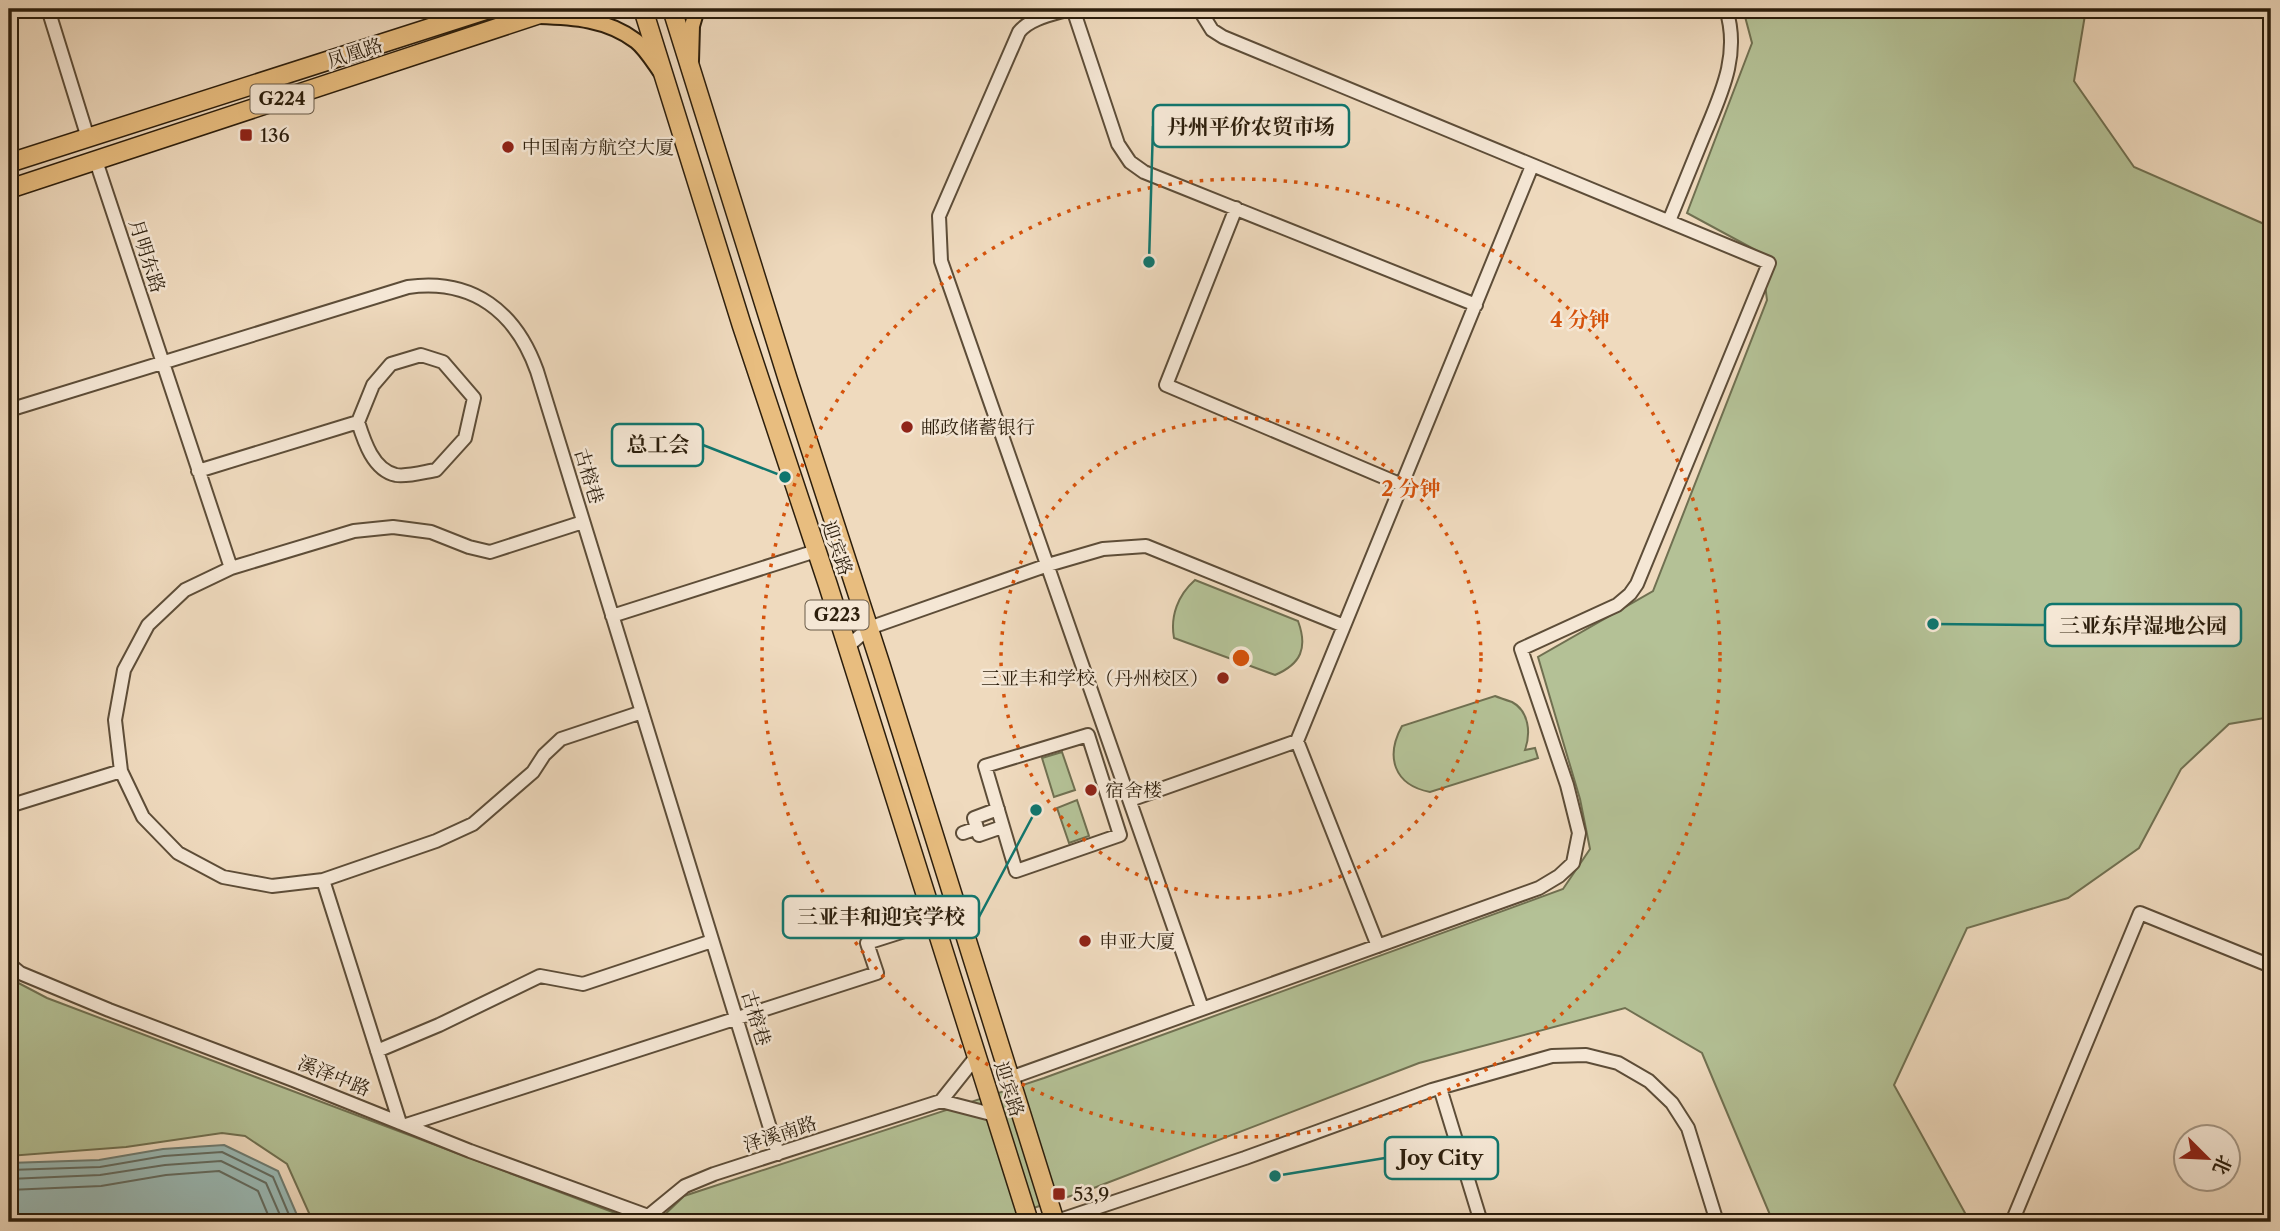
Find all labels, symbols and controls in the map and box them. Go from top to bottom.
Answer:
street label: 凤凰路 [324,33,386,73]
road number: G224 [250,84,314,114]
callout: 丹州平价农贸市场 [1153,105,1349,147]
text: 丹州平价农贸市场 [1167,114,1335,139]
place label: 136 [260,124,290,147]
marker: 136 [238,127,254,143]
place label: 中国南方航空大厦 [522,136,674,159]
marker: 中国南方航空大厦 [500,139,516,155]
street label: 月明东路 [124,216,170,296]
text: 4 分钟 [1550,307,1610,332]
place label: 邮政储蓄银行 [921,416,1035,439]
marker: 邮政储蓄银行 [899,419,915,435]
callout: 总工会 [612,424,703,466]
text: 总工会 [627,432,690,457]
street label: 古榕巷 [570,445,608,507]
text: 2 分钟 [1381,476,1441,501]
street label: 迎宾路 [817,517,857,579]
road number: G223 [806,600,868,630]
callout: 三亚东岸湿地公园 [2045,604,2241,646]
text: 三亚东岸湿地公园 [2059,613,2227,638]
centre of rings [1229,646,1253,670]
place label: 三亚丰和学校（丹州校区） [981,667,1209,690]
marker: 三亚丰和学校（丹州校区） [1215,670,1231,686]
place label: 宿舍楼 [1105,779,1162,802]
marker: 宿舍楼 [1083,782,1099,798]
callout: 三亚丰和迎宾学校 [783,896,979,938]
text: 三亚丰和迎宾学校 [797,904,965,929]
place label: 申亚大厦 [1099,930,1175,953]
marker: 申亚大厦 [1077,933,1093,949]
street label: 古榕巷 [737,987,775,1049]
street label: 溪泽中路 [294,1051,374,1101]
street label: 迎宾路 [989,1058,1029,1120]
street label: 泽溪南路 [740,1111,820,1157]
north arrow [2172,1122,2242,1192]
callout: Joy City [1385,1137,1498,1179]
text: Joy City [1395,1145,1484,1170]
text: 北 [2208,1151,2236,1178]
place label: 53,9 [1073,1183,1109,1206]
marker: 53,9 [1051,1186,1067,1202]

